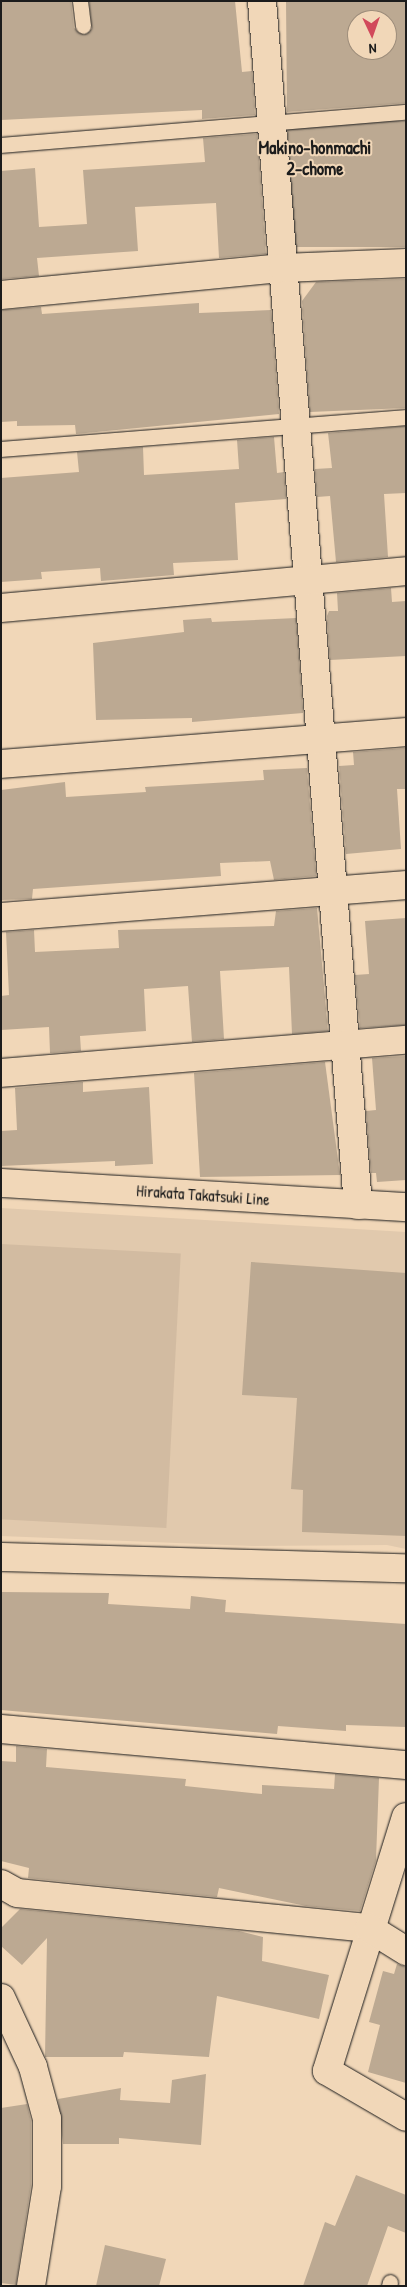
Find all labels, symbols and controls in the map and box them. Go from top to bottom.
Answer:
north arrow [347,10,397,60]
text: N [369,40,377,59]
district label: Makino-honmachi 2-chome [259,138,371,180]
street label: Hirakata Takatsuki Line [136,1181,270,1209]

